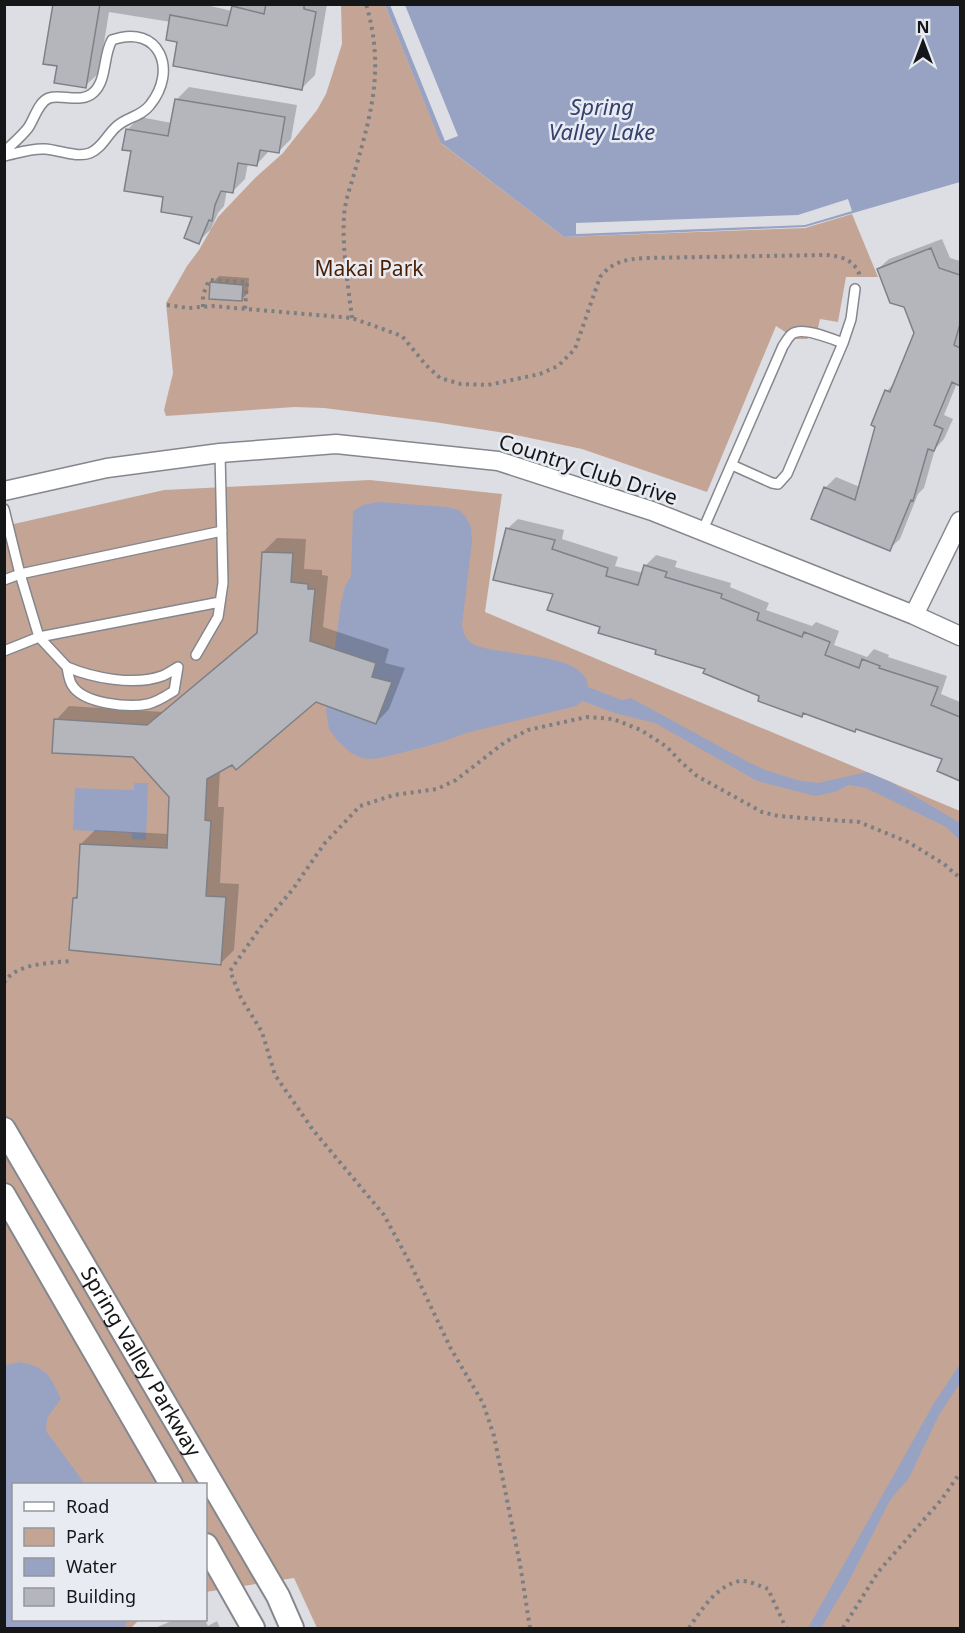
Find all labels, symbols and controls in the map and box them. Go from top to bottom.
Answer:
north arrow [893,12,953,72]
text: N [916,16,930,38]
water label: Spring Valley Lake [549,91,655,146]
park label: Makai Park [314,254,424,282]
street label: Country Club Drive [495,427,681,511]
street label: Spring Valley Parkway [75,1261,208,1462]
legend [12,1483,207,1621]
text: Road [66,1494,109,1518]
text: Park [66,1524,104,1548]
text: Water [66,1554,117,1578]
text: Building [66,1584,136,1608]

